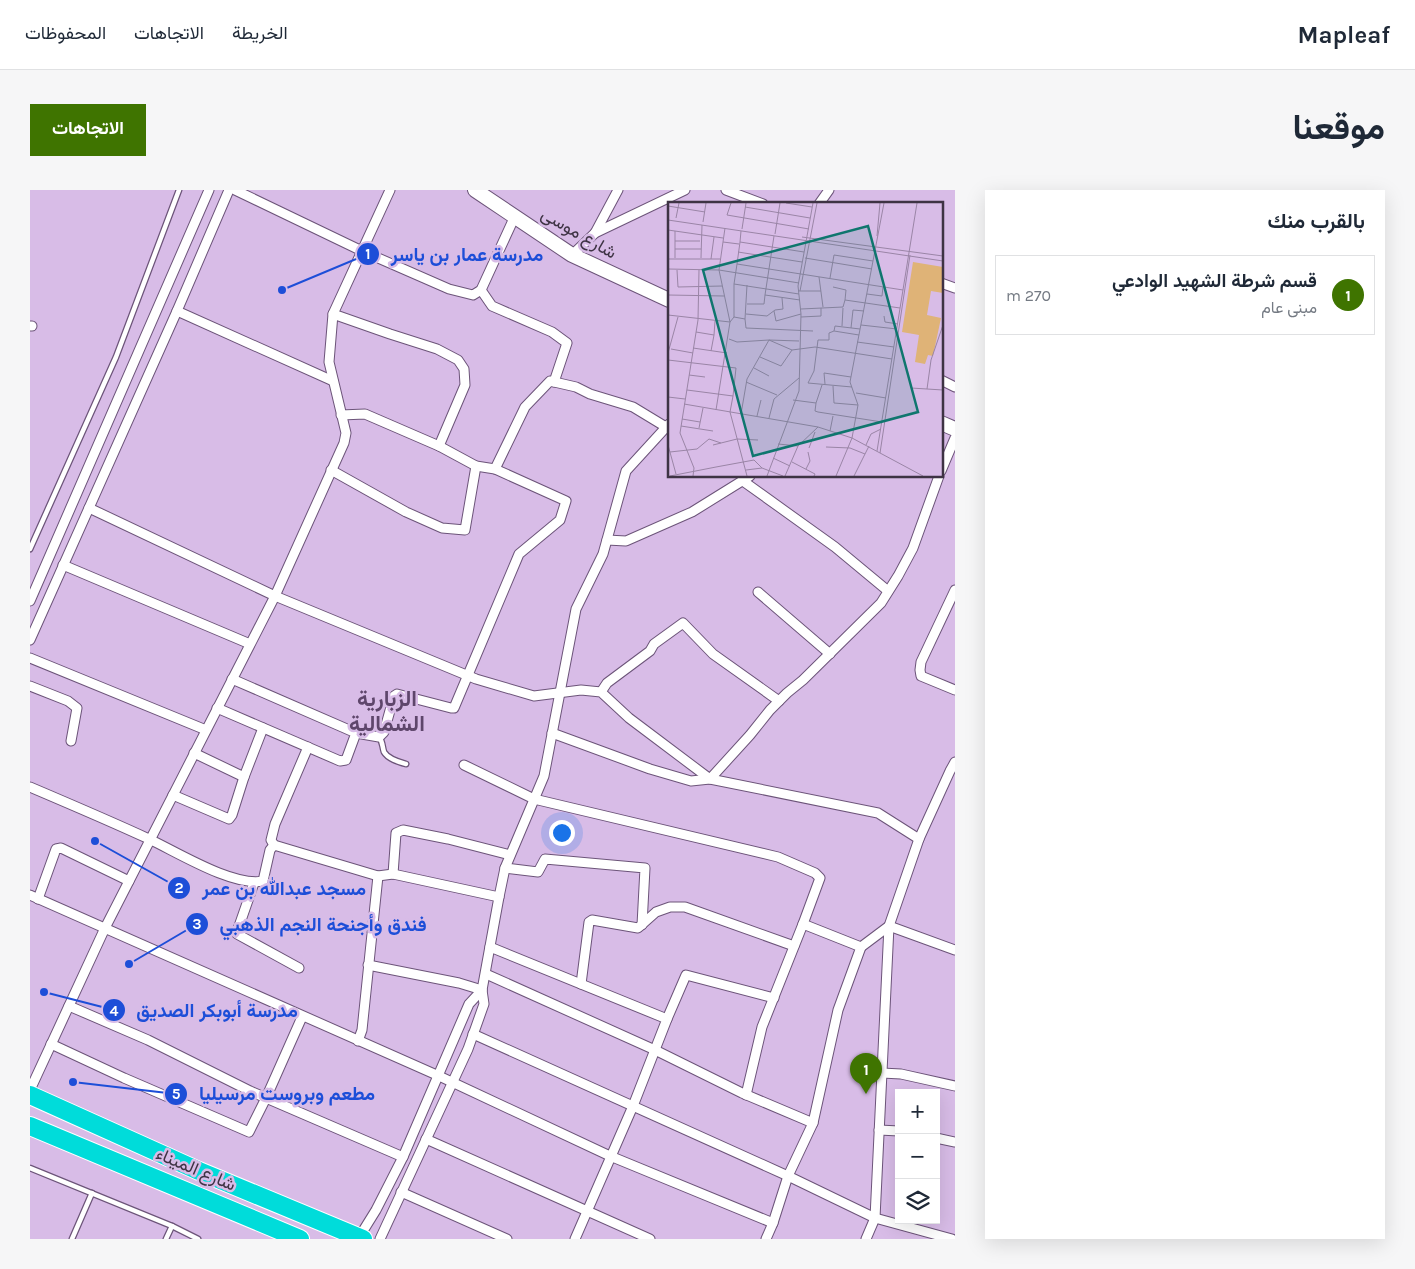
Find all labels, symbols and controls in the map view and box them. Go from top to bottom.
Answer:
text: Mapleaf [1297,21,1390,49]
text: المحفوظات [25,22,106,44]
text: الاتجاهات [134,22,204,44]
text: الخريطة [232,22,288,44]
button: الاتجاهات [30,104,146,156]
text: موقعنا [1292,107,1385,148]
street label: شارع موسى [537,202,621,264]
inset map [668,202,942,478]
text: بالقرب منك [1267,209,1365,233]
callout: مدرسة عمار بن ياسر [356,237,553,271]
text: مدرسة عمار بن ياسر [390,244,543,267]
text: 1 [365,245,371,263]
text: قسم شرطة الشهيد الوادعي [1112,270,1317,292]
text: 270 m [1006,286,1051,305]
text: 1 [1345,286,1351,305]
text: مبنى عام [1261,298,1317,317]
district label: الزبارية الشمالية [349,686,425,737]
your location [549,820,575,846]
callout: مسجد عبدالله بن عمر [167,871,376,905]
text: مسجد عبدالله بن عمر [201,877,366,901]
text: 2 [174,879,184,897]
callout: فندق وأجنحة النجم الذهبي [184,907,436,941]
text: فندق وأجنحة النجم الذهبي [219,914,427,941]
text: 3 [192,915,202,933]
callout: مدرسة أبوبكر الصديق [102,993,308,1027]
text: مدرسة أبوبكر الصديق [136,1000,298,1023]
text: 4 [110,1002,119,1020]
pin: 1 [850,1053,882,1094]
callout: مطعم وبروست مرسيليا [164,1077,385,1111]
text: مطعم وبروست مرسيليا [199,1083,375,1106]
text: 5 [172,1085,181,1103]
map controls [895,1089,940,1224]
button: + [895,1089,940,1134]
button: − [895,1134,940,1179]
street label: شارع الميناء [152,1142,239,1197]
button: layers [895,1179,940,1224]

